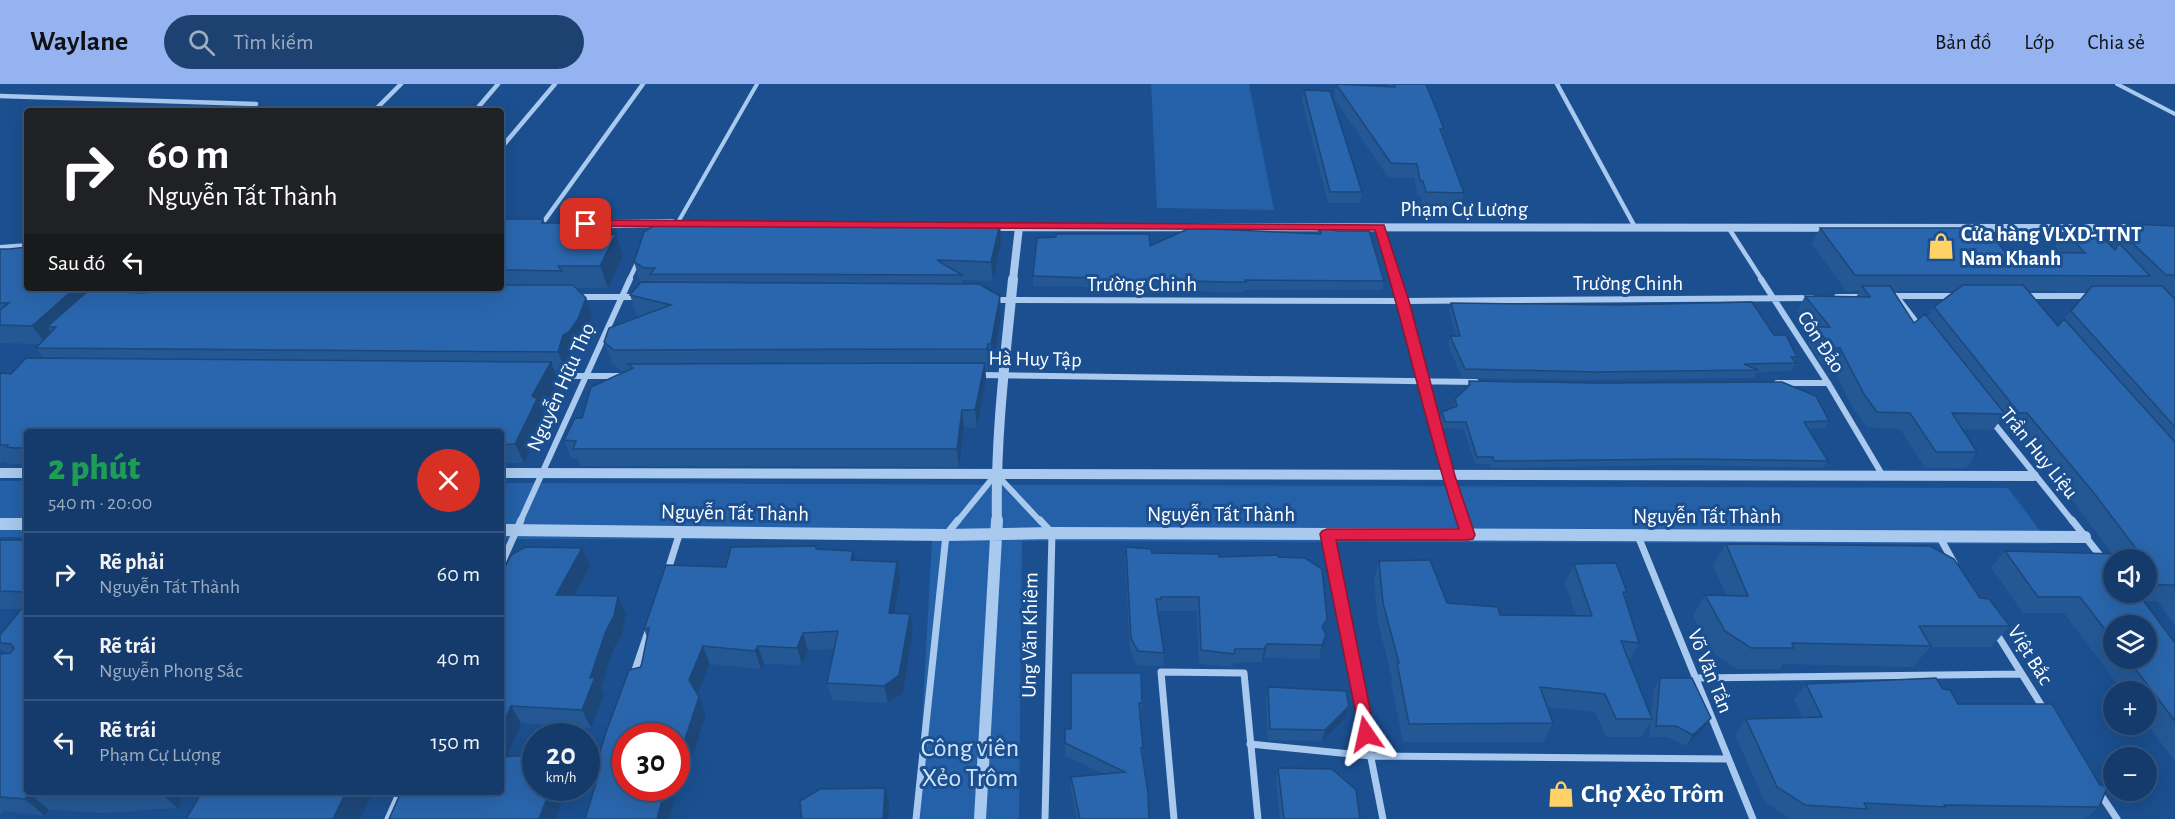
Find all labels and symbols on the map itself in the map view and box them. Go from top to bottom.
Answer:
pin [560,198,611,249]
street label: Phạm Cự Lượng [1400,199,1529,220]
place label: Cửa hàng VLXD-TTNT Nam Khanh [1961,224,2142,269]
shop icon: Cửa hàng VLXD-TTNT Nam Khanh [1926,231,1956,261]
street label: Trường Chinh [1573,273,1683,294]
street label: Trường Chinh [1087,274,1197,295]
street label: Côn Đảo [1793,307,1849,377]
street label: Nguyễn Hữu Thọ [522,319,599,454]
street label: Hà Huy Tập [988,348,1082,370]
street label: Trần Huy Liệu [1996,403,2082,503]
street label: Nguyễn Tất Thành [661,500,809,525]
street label: Nguyễn Tất Thành [1147,503,1295,525]
street label: Nguyễn Tất Thành [1633,505,1781,527]
street label: Ung Văn Khiêm [1018,572,1042,698]
street label: Việt Bắc [2004,622,2056,688]
street label: Võ Văn Tần [1684,626,1736,716]
position arrow [1334,702,1398,766]
speed limit sign: 30 [612,723,690,801]
park label: Công viên Xẻo Trôm [921,735,1019,791]
shop icon: Chợ Xẻo Trôm [1546,779,1576,809]
place label: Chợ Xẻo Trôm [1581,781,1724,807]

